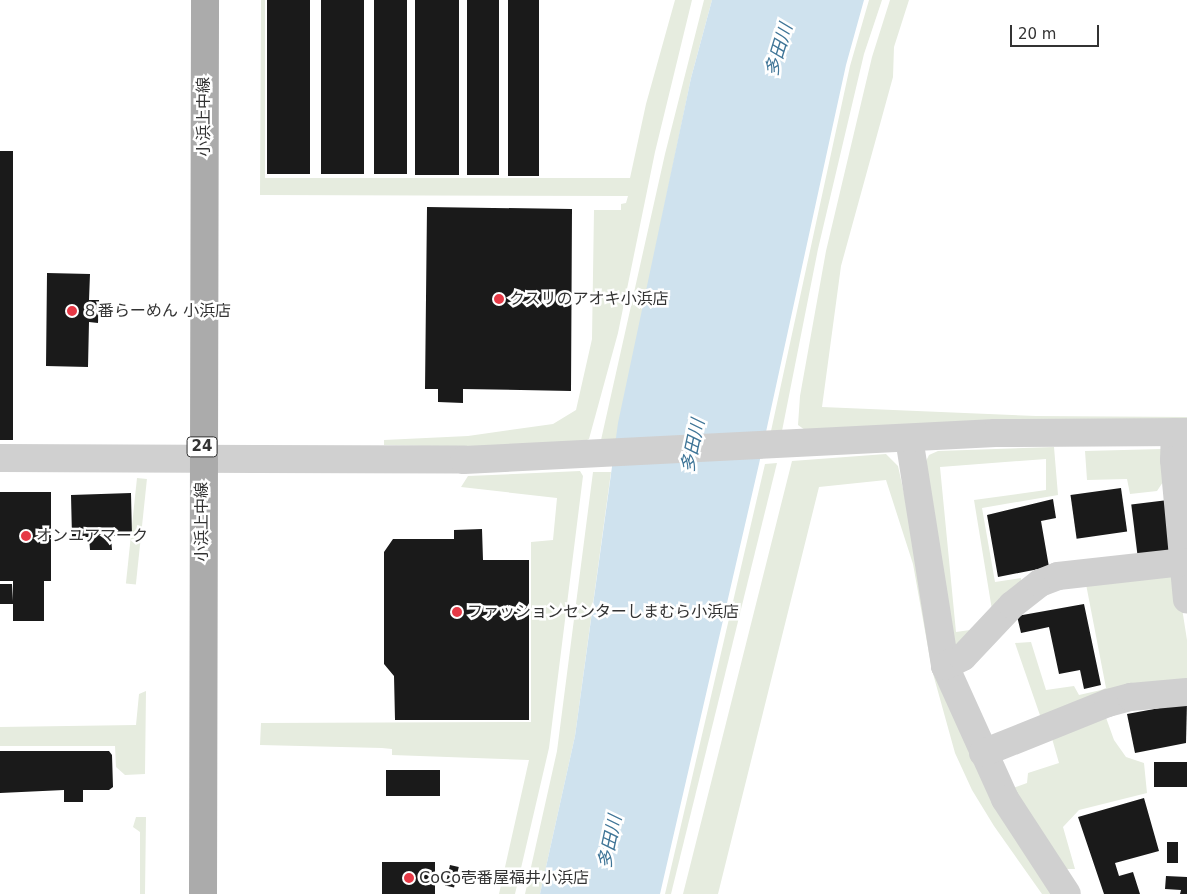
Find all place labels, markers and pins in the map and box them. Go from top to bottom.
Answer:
place label: クスリのアオキ小浜店 [509,289,669,309]
marker: クスリのアオキ小浜店 [493,293,505,305]
place label: ８番らーめん 小浜店 [82,301,231,321]
marker: ８番らーめん 小浜店 [66,305,78,317]
place label: オンユアマーク [36,526,148,546]
marker: オンユアマーク [20,530,32,542]
place label: ファッションセンターしまむら小浜店 [467,602,739,622]
marker: ファッションセンターしまむら小浜店 [451,606,463,618]
place label: CoCo壱番屋福井小浜店 [419,868,589,888]
marker: CoCo壱番屋福井小浜店 [403,872,415,884]

